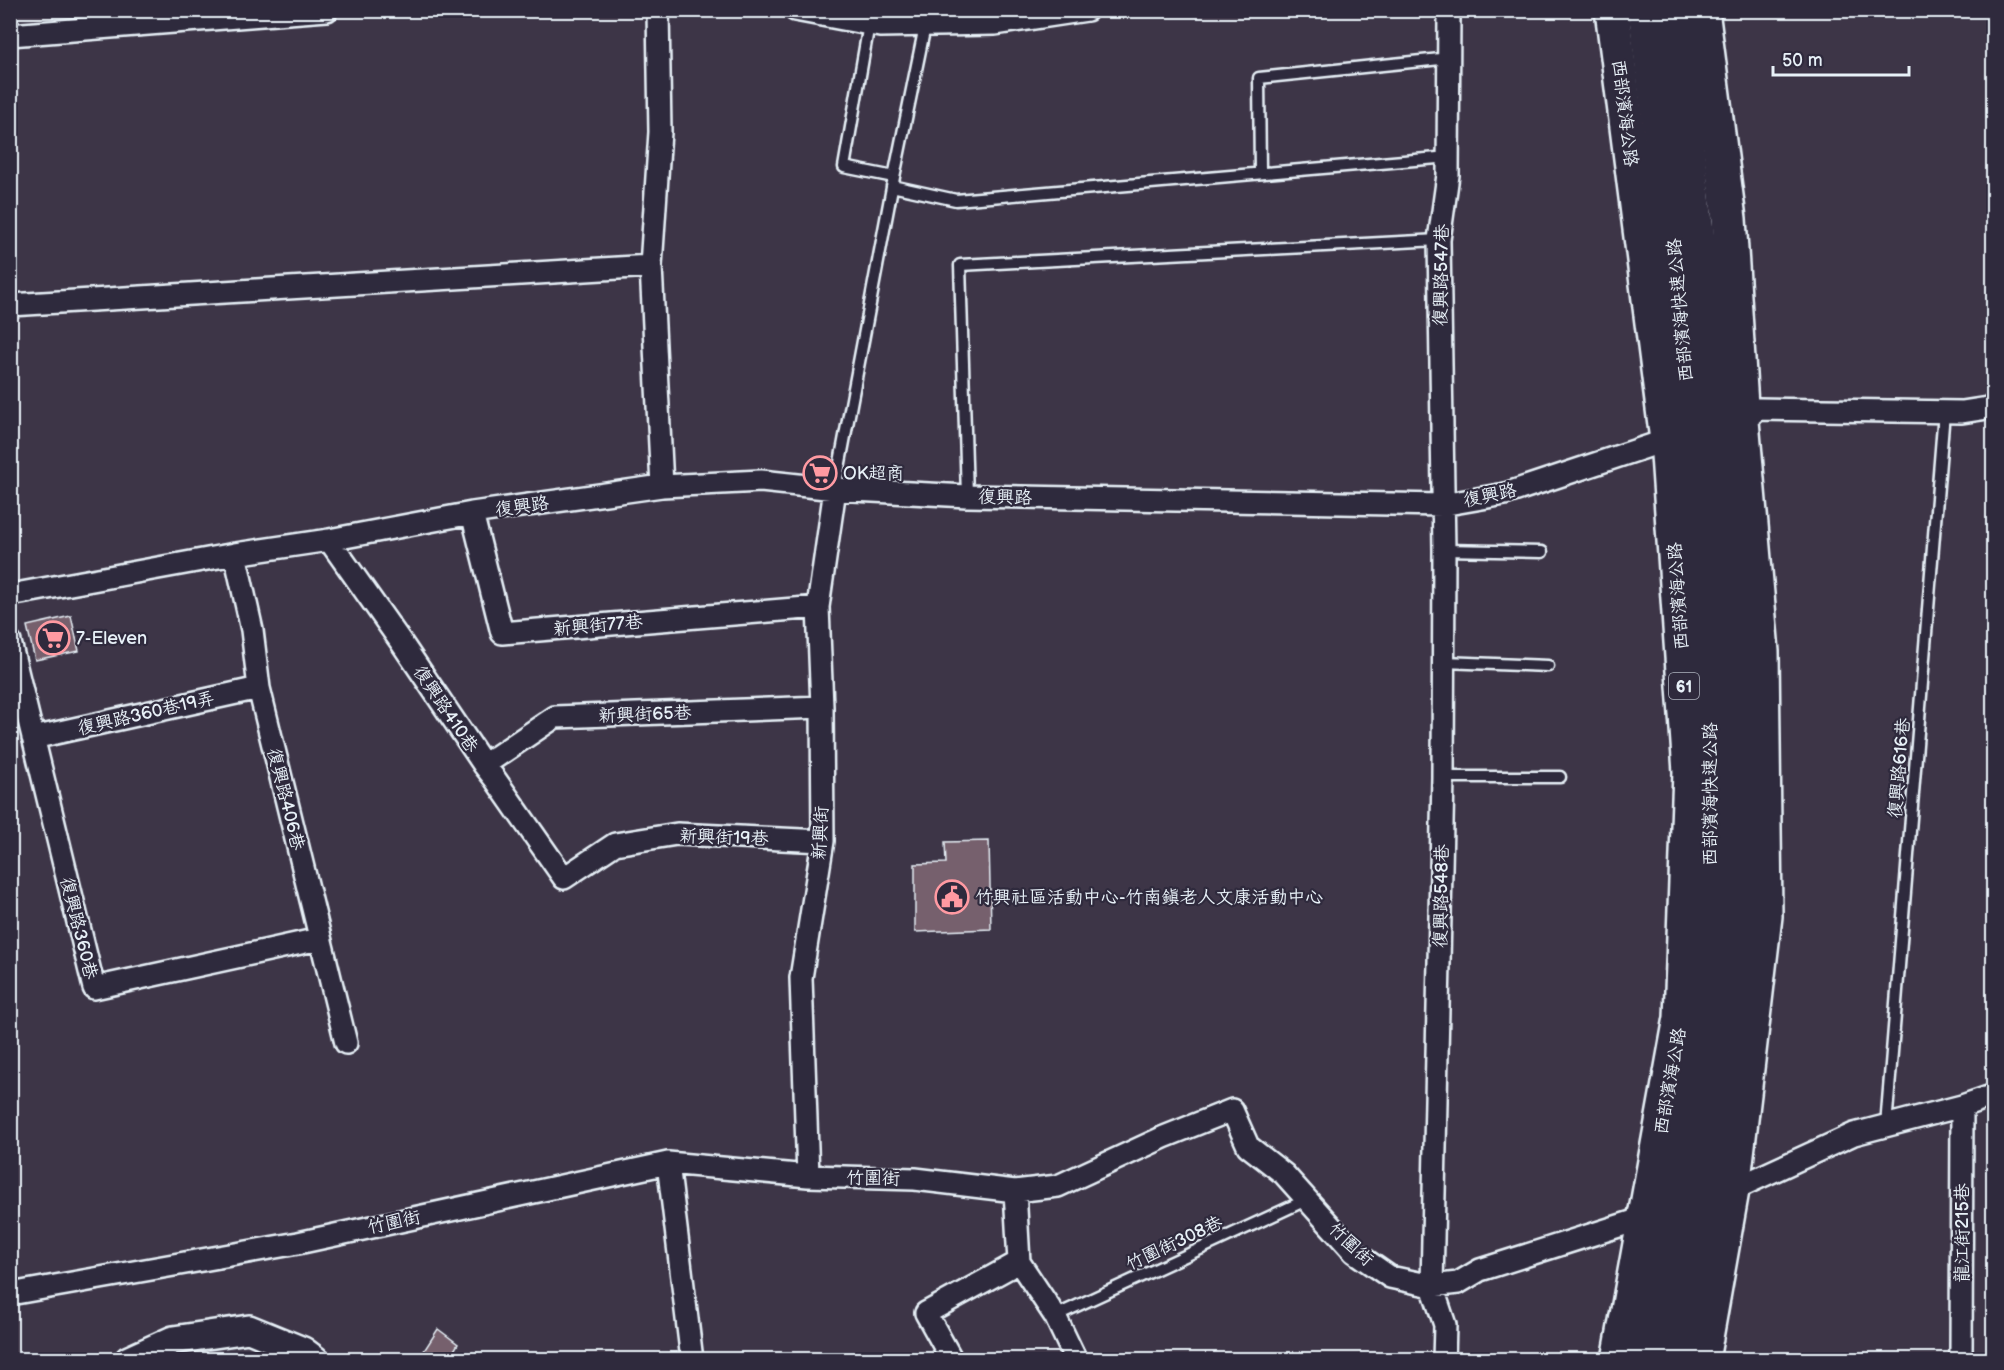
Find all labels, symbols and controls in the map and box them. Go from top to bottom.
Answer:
scale bar [1773,39,1910,77]
text: 50 m [1782,50,1823,71]
street label: 西部濱海公路 [1608,58,1642,168]
street label: 復興路547巷 [1430,224,1453,326]
street label: 西部濱海快速公路 [1664,237,1697,383]
supermarket icon: OK超商 [802,455,838,491]
place label: OK超商 [843,463,904,484]
street label: 復興路 [1462,480,1519,511]
street label: 復興路 [978,487,1032,508]
street label: 復興路 [494,492,550,521]
street label: 西部濱海公路 [1664,541,1693,651]
street label: 新興街77巷 [552,611,644,640]
supermarket icon: 7-Eleven [35,620,71,656]
place label: 7-Eleven [76,628,147,649]
street label: 復興路410巷 [409,662,482,757]
road number: 61 [1669,673,1699,699]
street label: 復興路360巷19弄 [76,688,217,739]
street label: 新興街65巷 [598,702,692,727]
street label: 復興路616巷 [1885,717,1914,819]
street label: 西部濱海快速公路 [1700,722,1721,866]
street label: 復興路406巷 [263,746,308,852]
street label: 新興街 [809,806,832,861]
street label: 新興街19巷 [679,825,769,850]
street label: 復興路548巷 [1430,844,1453,948]
street label: 復興路360巷 [56,875,101,981]
public building icon: 竹興社區活動中心-竹南鎮老人文康活動中心 [934,879,970,915]
place label: 竹興社區活動中心-竹南鎮老人文康活動中心 [975,887,1324,908]
street label: 西部濱海公路 [1651,1026,1690,1136]
street label: 竹圍街 [846,1168,900,1189]
street label: 龍江街215巷 [1952,1183,1973,1283]
street label: 竹圍街 [366,1207,423,1238]
street label: 竹圍街308巷 [1123,1212,1226,1275]
street label: 竹圍街 [1324,1218,1378,1270]

